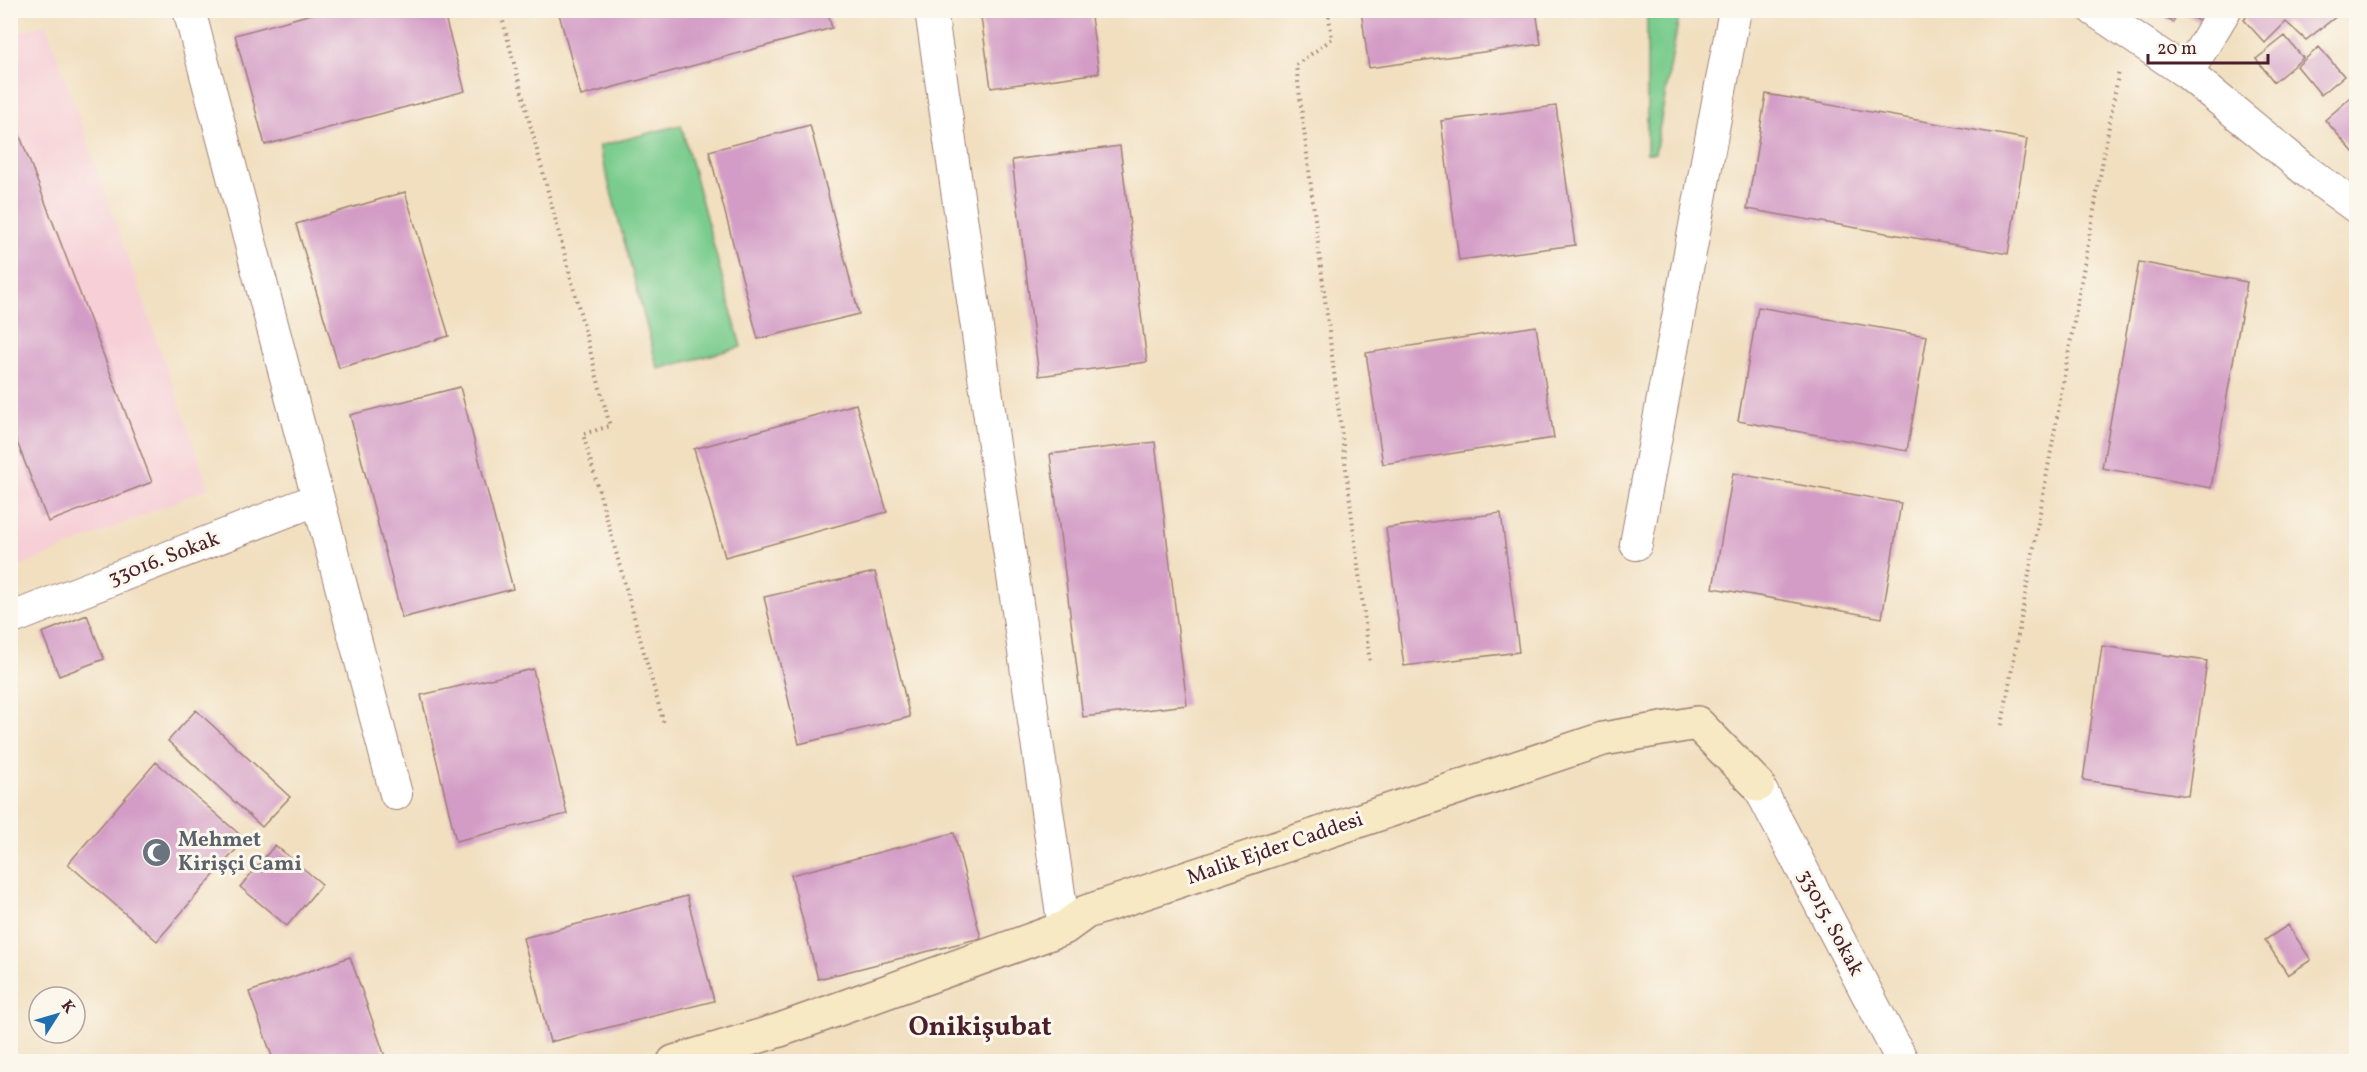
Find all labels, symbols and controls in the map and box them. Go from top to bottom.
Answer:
scale bar [2148,27,2268,65]
text: 20 m [2157,37,2197,62]
street label: 33016. Sokak [104,524,225,594]
street label: Malik Ejder Caddesi [1183,805,1367,893]
place label: Mehmet Kirişçi Cami [178,826,302,879]
mosque icon: Mehmet Kirişçi Cami [141,836,173,868]
street label: 33015. Sokak [1790,865,1871,982]
north arrow [27,985,87,1045]
text: K [55,996,80,1019]
district label: Onikişubat [908,1009,1052,1047]

